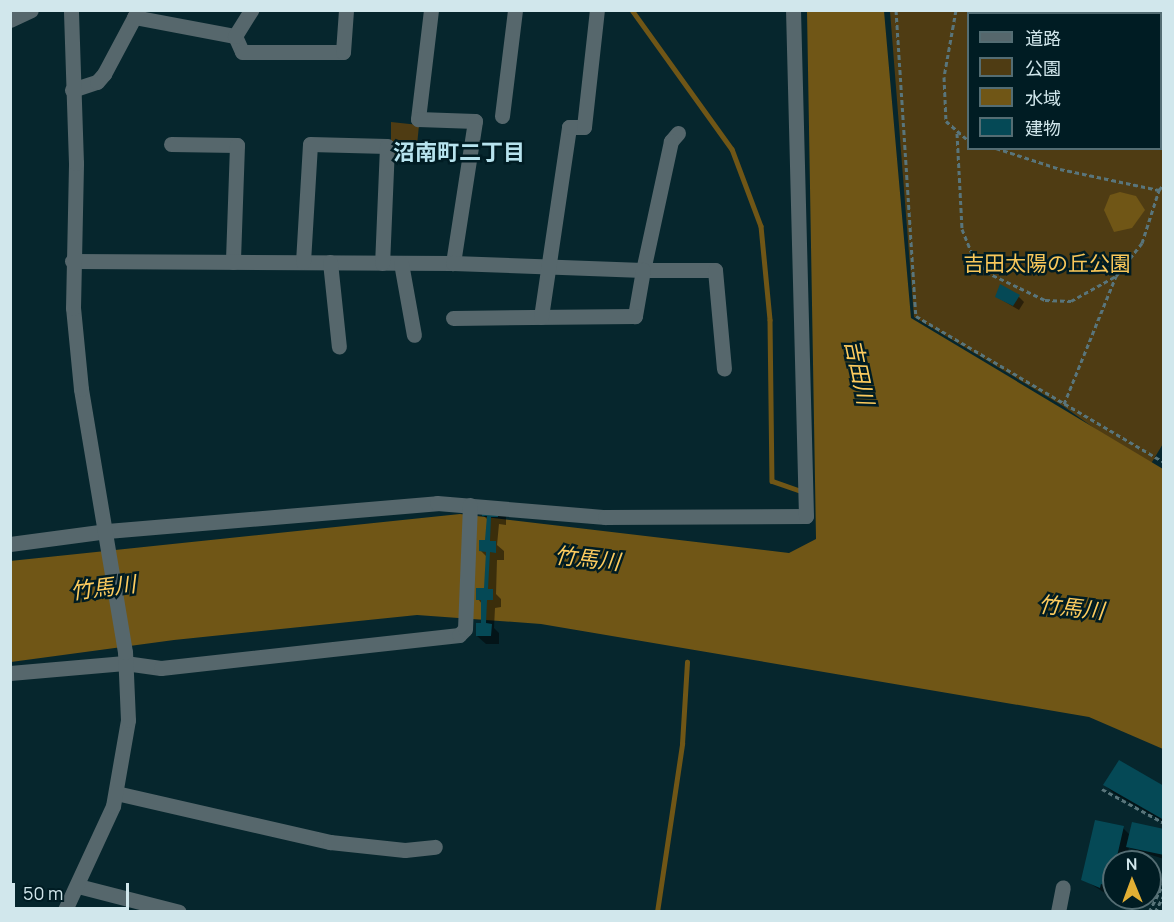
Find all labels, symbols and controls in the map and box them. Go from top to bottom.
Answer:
legend [967,12,1162,150]
text: 道路 [1025,26,1061,50]
text: 公園 [1025,56,1061,80]
text: 水域 [1025,86,1061,110]
text: 建物 [1025,116,1061,140]
district label: 沼南町二丁目 [393,140,525,166]
park label: 吉田太陽の丘公園 [963,250,1131,276]
water label: 吉田川 [839,337,879,407]
water label: 竹馬川 [553,542,621,576]
water label: 竹馬川 [69,571,137,605]
water label: 竹馬川 [1037,591,1105,625]
north arrow [1102,850,1162,910]
text: N [1126,853,1138,875]
scale bar [15,871,132,909]
text: 50 m [23,881,63,905]

